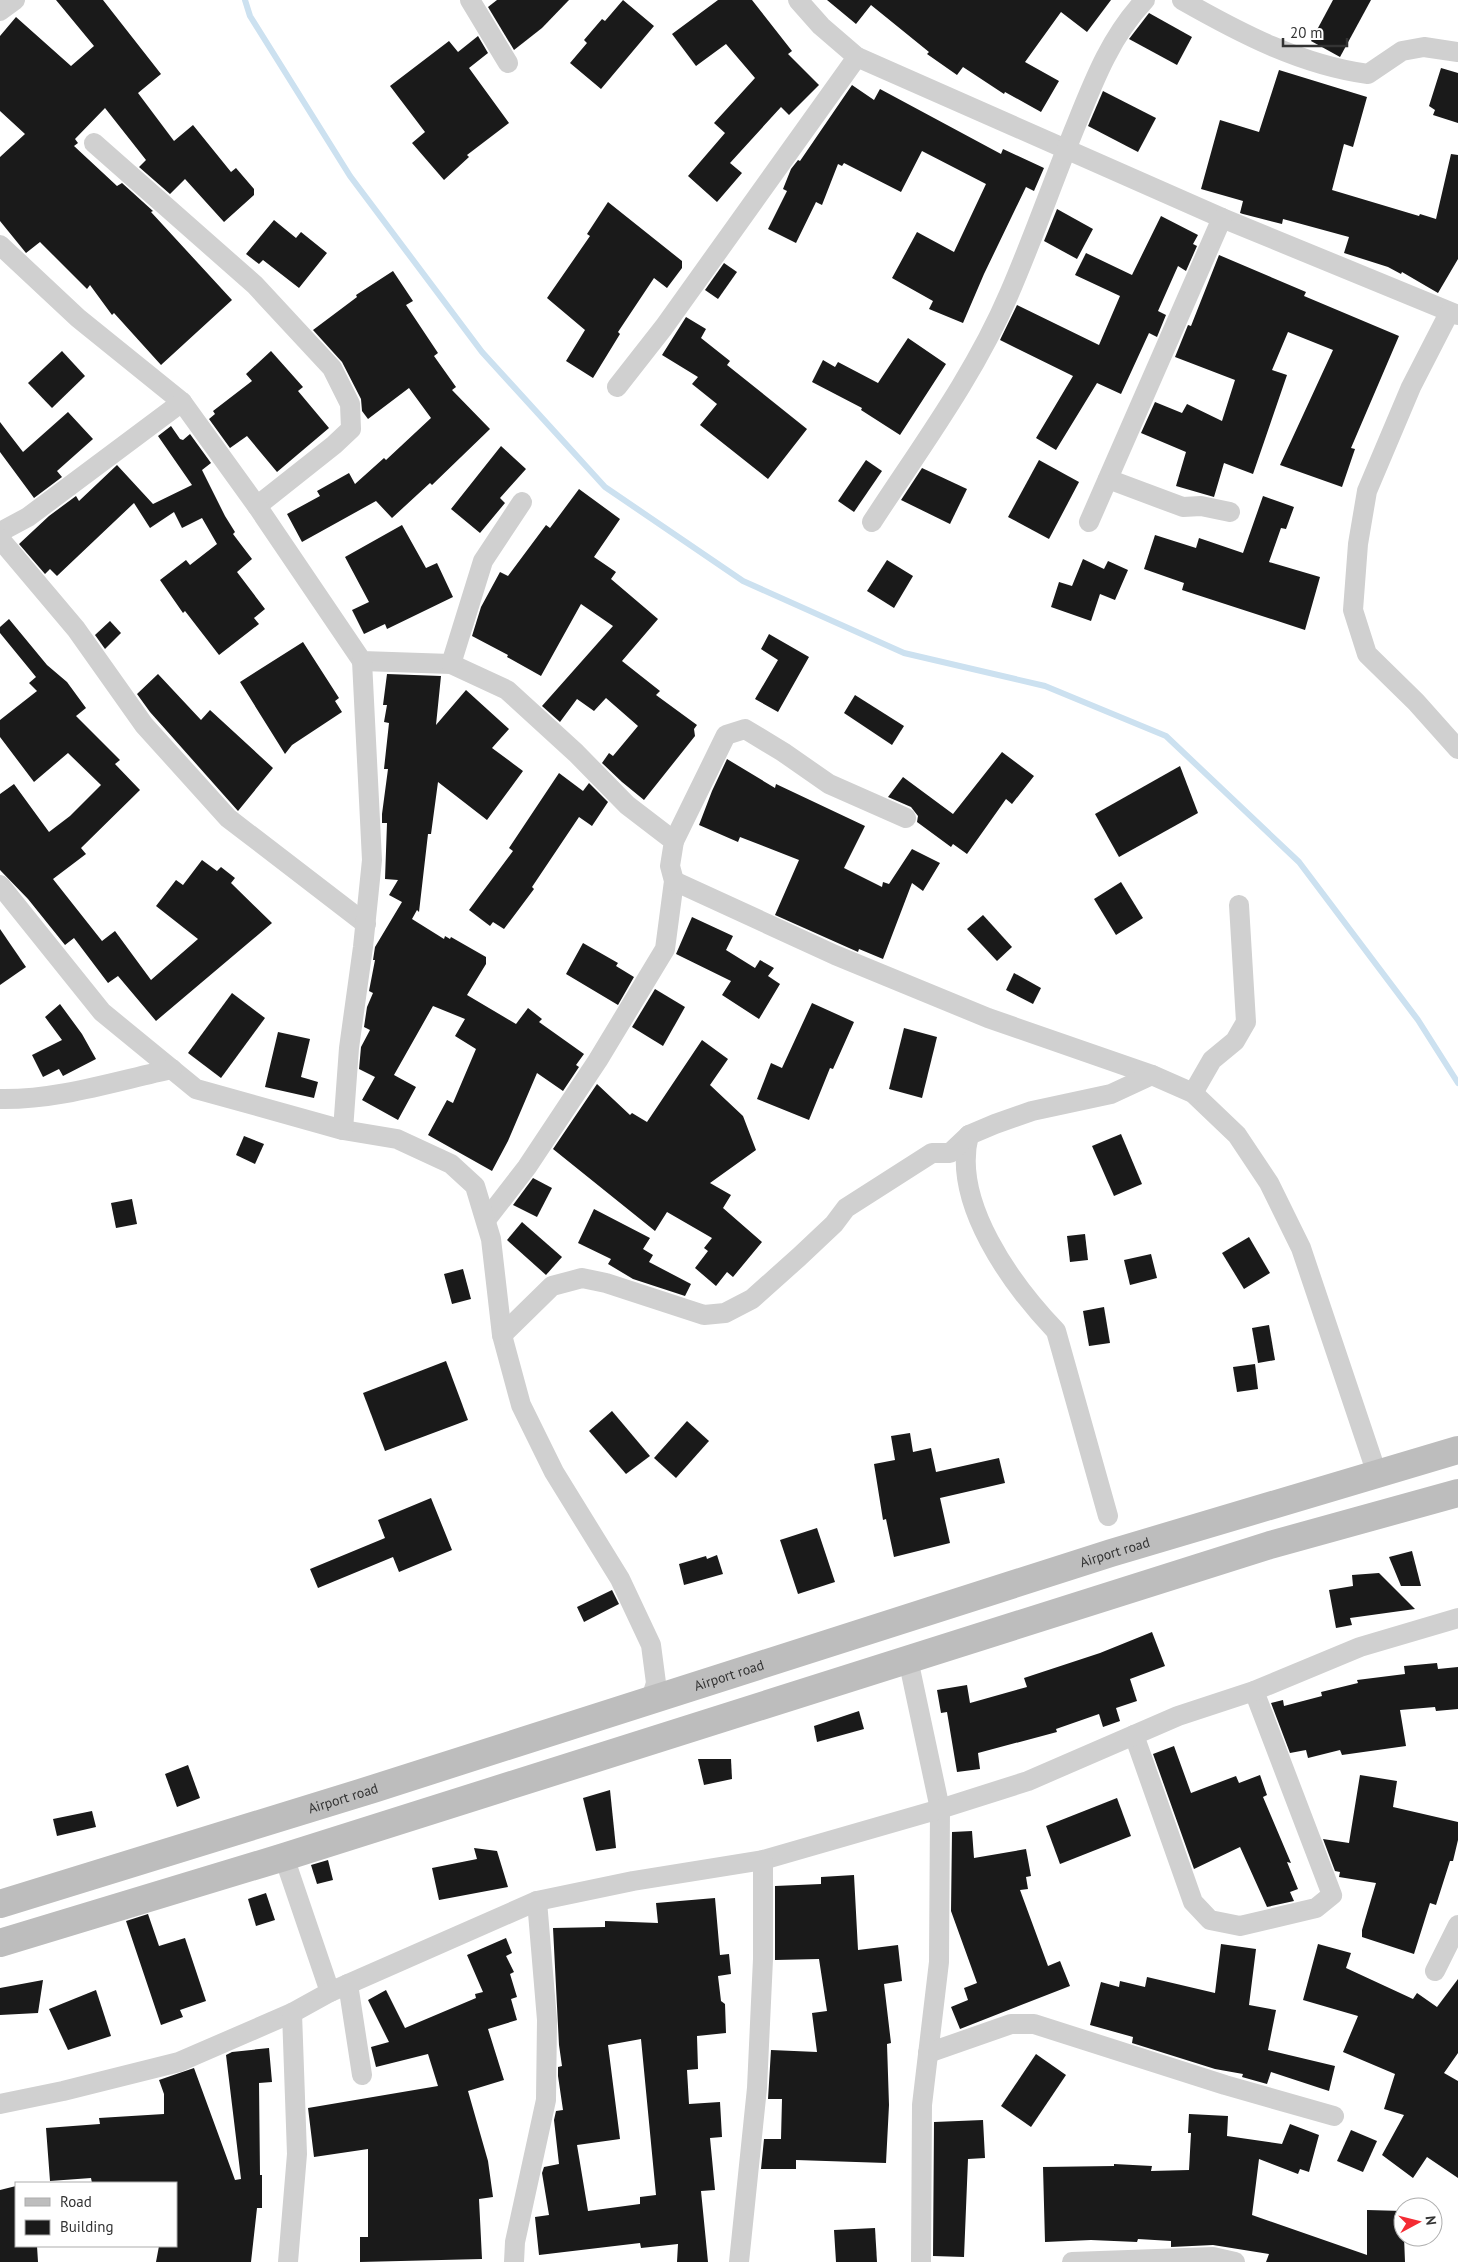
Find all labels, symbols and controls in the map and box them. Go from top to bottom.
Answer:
scale bar [1283,15,1347,47]
text: 20 m [1290,23,1323,42]
street label: Airport road [1078,1533,1152,1571]
street label: Airport road [692,1656,766,1695]
street label: Airport road [306,1779,380,1817]
legend [15,2182,178,2247]
text: Road [60,2192,92,2211]
north arrow [1393,2197,1443,2247]
text: N [1421,2215,1440,2226]
text: Building [60,2217,114,2236]

